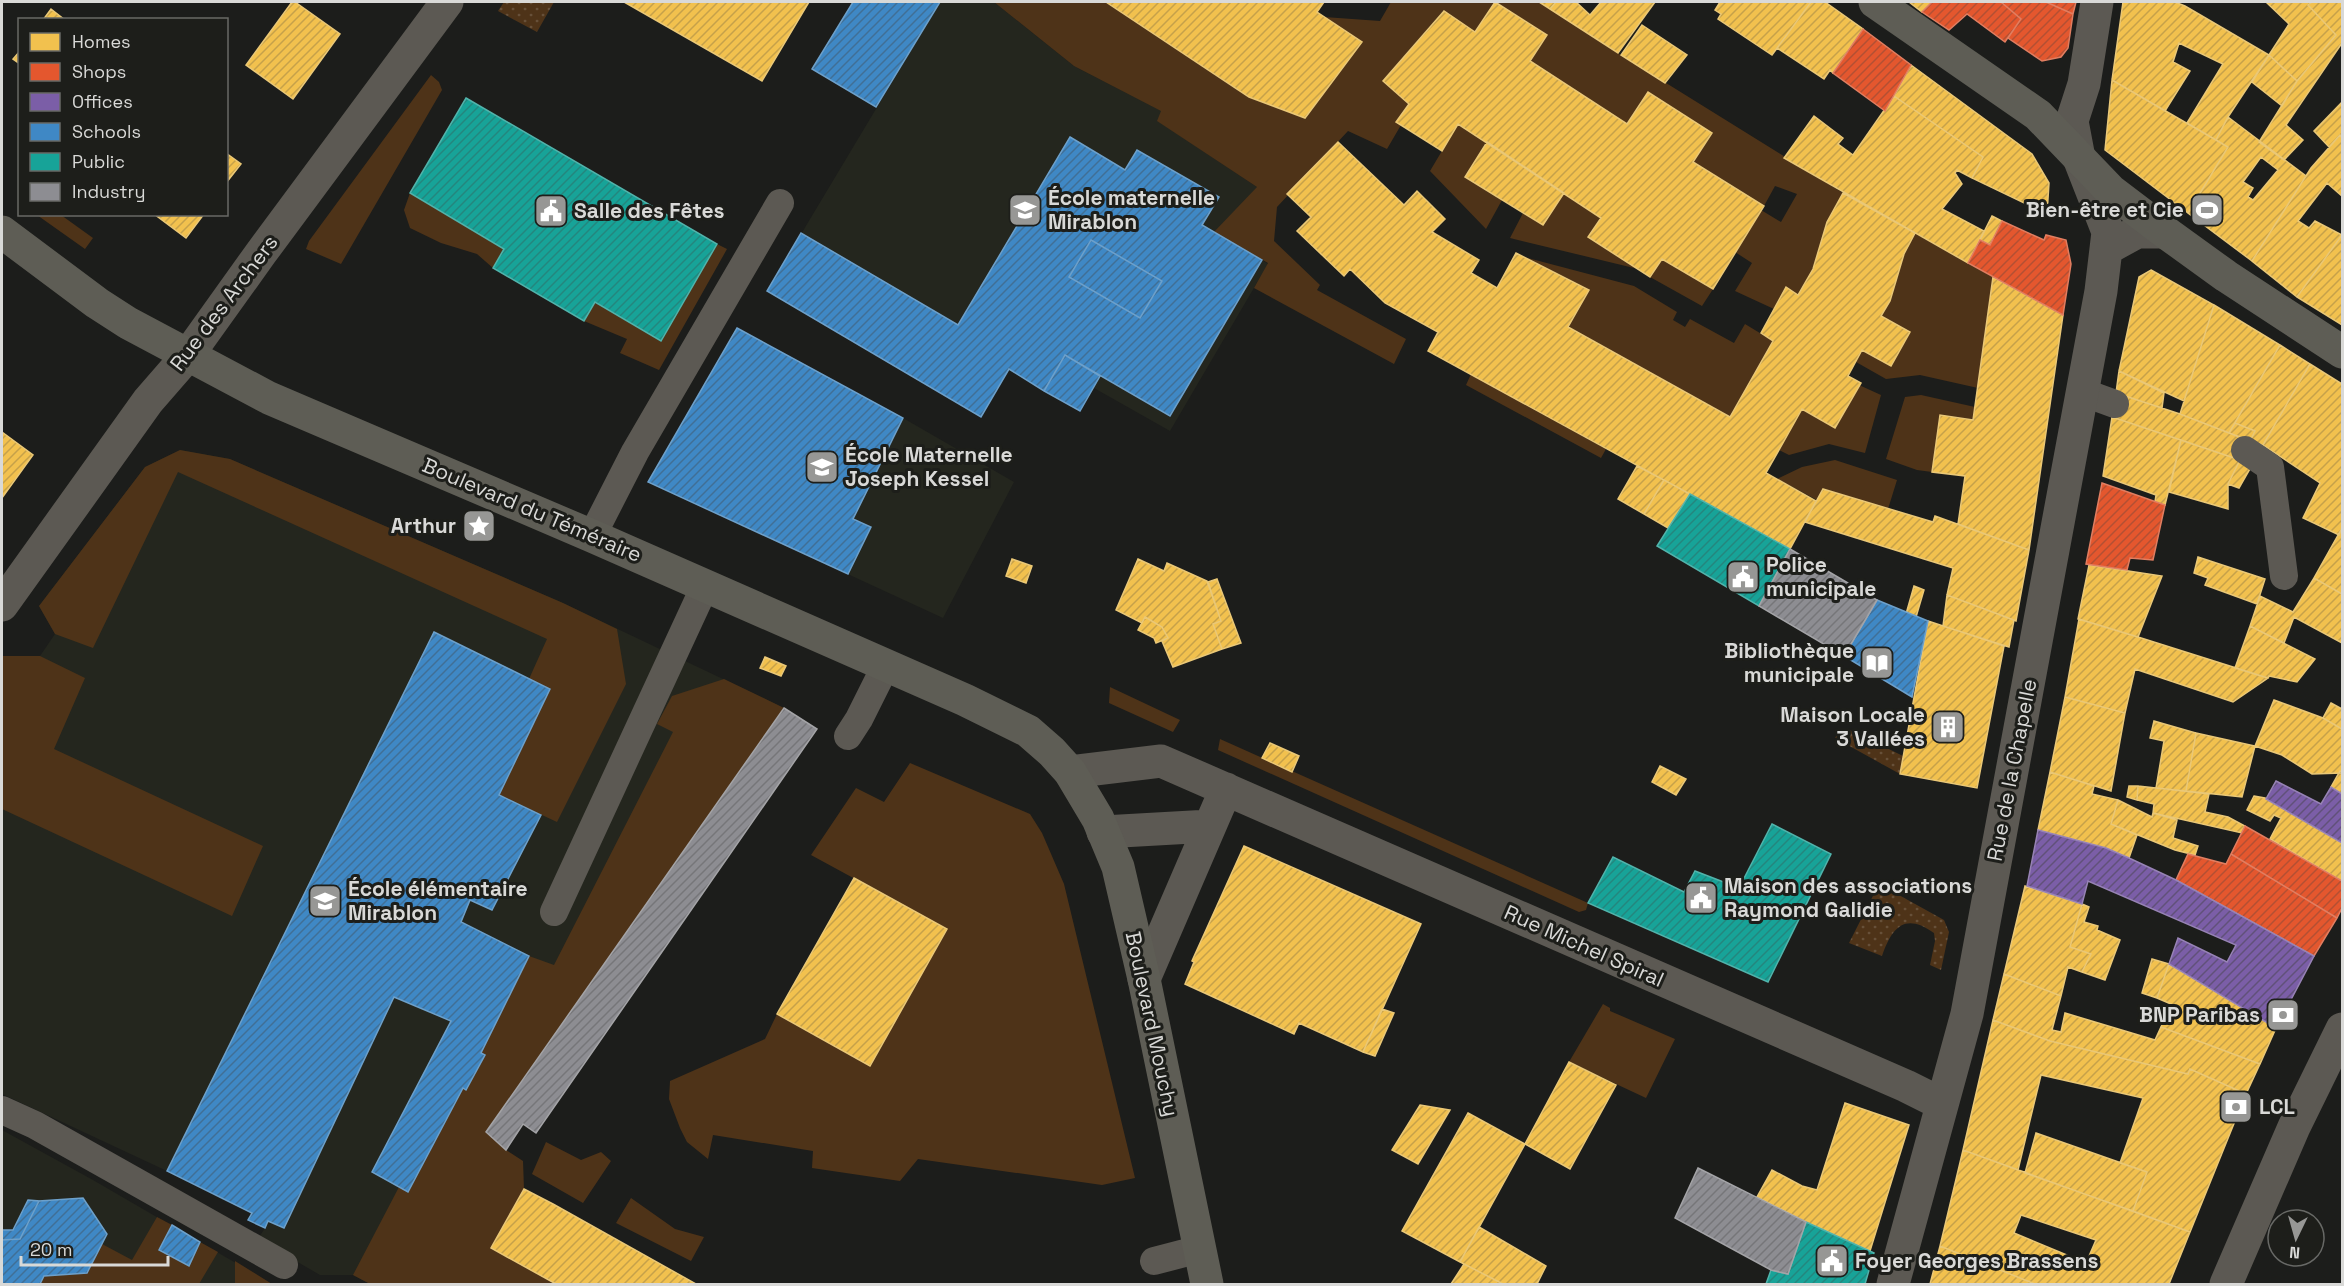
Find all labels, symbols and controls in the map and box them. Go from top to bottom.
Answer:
legend [18,18,228,216]
text: Homes [72,30,131,53]
text: Shops [72,60,126,83]
text: Offices [72,90,133,113]
text: Schools [72,120,141,143]
text: Public [72,150,125,173]
text: Industry [72,180,145,203]
place label: École maternelle Mirablon [1048,184,1215,235]
school or university icon: École maternelle Mirablon [1007,192,1043,228]
sports icon: Bien-être et Cie [2189,192,2225,228]
public building icon: Salle des Fêtes [533,193,569,229]
place label: Bien-être et Cie [2026,196,2184,223]
place label: Salle des Fêtes [574,197,725,224]
street label: Rue des Archers [164,229,284,376]
place label: École Maternelle Joseph Kessel [845,441,1013,492]
school or university icon: École Maternelle Joseph Kessel [804,449,840,485]
street label: Boulevard du Téméraire [419,451,646,568]
place icon: Arthur [461,508,497,544]
place label: Arthur [391,512,456,539]
place label: Police municipale [1766,551,1876,602]
public building icon: Police municipale [1725,559,1761,595]
place label: Bibliothèque municipale [1724,637,1854,688]
library icon: Bibliothèque municipale [1859,645,1895,681]
street label: Rue de la Chapelle [1981,677,2042,863]
place label: Maison Locale 3 Vallées [1780,701,1925,752]
building icon: Maison Locale 3 Vallées [1930,709,1966,745]
place label: Maison des associations Raymond Galidie [1724,872,1972,923]
place label: École élémentaire Mirablon [348,875,528,926]
public building icon: Maison des associations Raymond Galidie [1683,880,1719,916]
school or university icon: École élémentaire Mirablon [307,883,343,919]
street label: Rue Michel Spiral [1500,898,1668,993]
street label: Boulevard Mouchy [1120,929,1185,1119]
bank icon: BNP Paribas [2265,997,2301,1033]
place label: BNP Paribas [2139,1001,2260,1028]
bank icon: LCL [2218,1089,2254,1125]
place label: LCL [2259,1093,2295,1120]
north arrow [2266,1208,2326,1268]
scale bar [21,1229,168,1267]
text: 20 m [30,1238,73,1261]
text: N [2288,1242,2301,1263]
public building icon: Foyer Georges Brassens [1814,1243,1850,1279]
place label: Foyer Georges Brassens [1855,1247,2098,1274]

